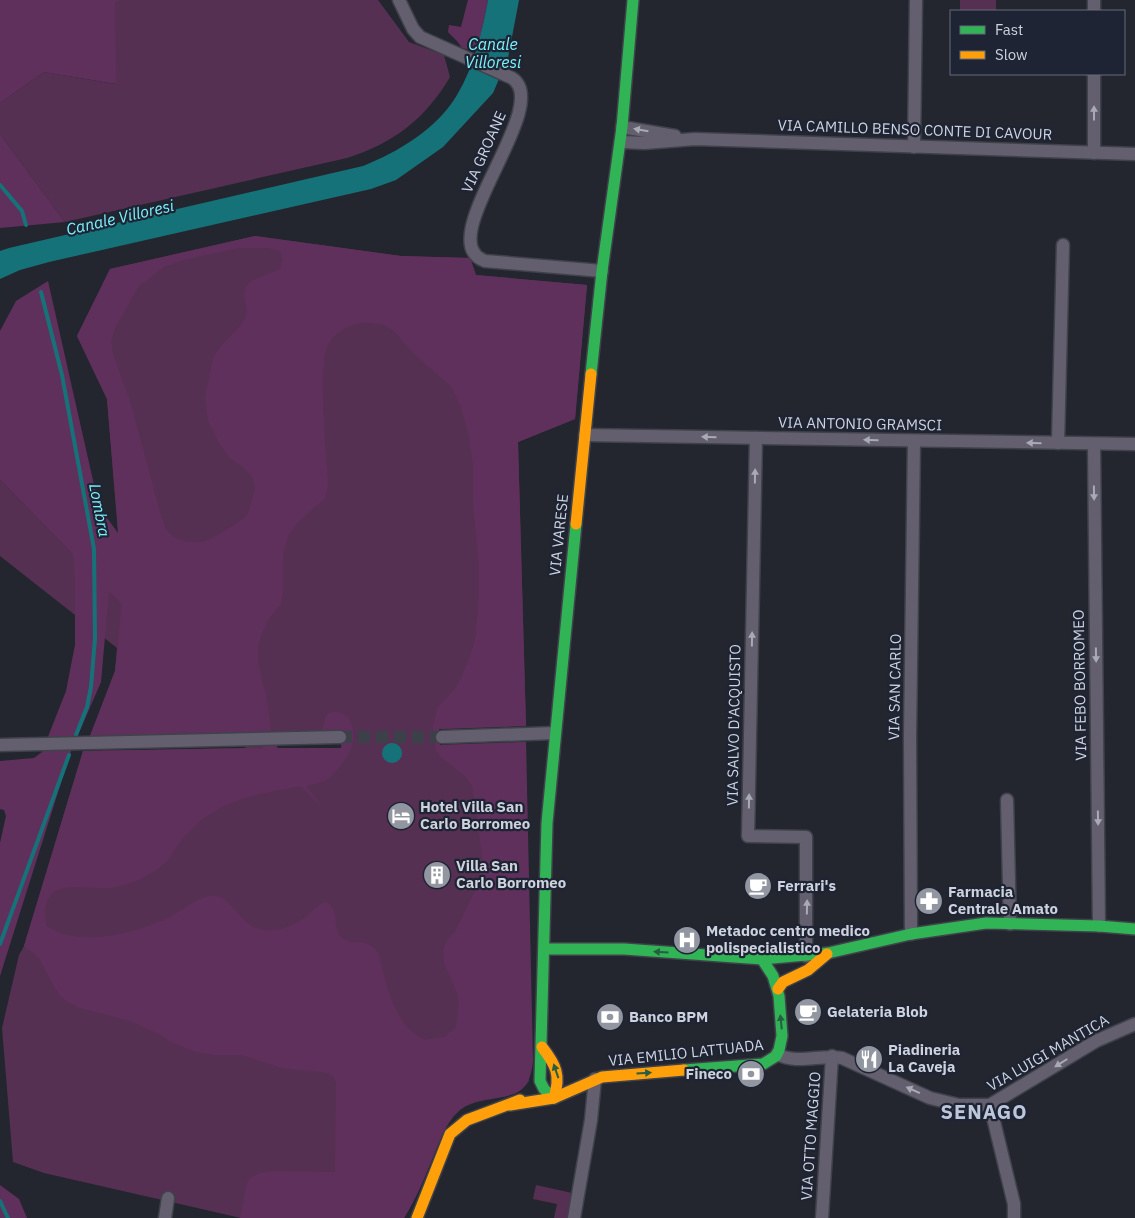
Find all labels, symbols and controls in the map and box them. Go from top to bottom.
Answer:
legend [950,10,1125,75]
text: Fast [995,20,1023,39]
water label: Canale Villoresi [465,34,522,72]
text: Slow [995,45,1028,64]
one-way arrow [1090,105,1098,121]
street label: VIA GROANE [457,108,510,196]
street label: VIA CAMILLO BENSO CONTE DI CAVOUR [777,115,1053,144]
one-way arrow [633,126,649,134]
water label: Canale Villoresi [64,195,177,239]
street label: VIA ANTONIO GRAMSCI [778,413,942,434]
one-way arrow [701,433,717,441]
one-way arrow [863,436,879,444]
one-way arrow [1026,439,1042,447]
one-way arrow [751,468,759,484]
water label: Lombra [85,482,115,538]
one-way arrow [1090,485,1098,501]
street label: VIA VARESE [545,493,572,577]
street label: VIA FEBO BORROMEO [1069,609,1090,761]
one-way arrow [748,630,756,646]
street label: VIA SAN CARLO [884,633,905,741]
street label: VIA SALVO D'ACQUISTO [723,644,744,806]
one-way arrow [1092,647,1100,663]
one-way arrow [745,793,753,809]
place label: Hotel Villa San Carlo Borromeo [420,797,530,833]
hotel icon: Hotel Villa San Carlo Borromeo [386,801,416,831]
one-way arrow [1094,810,1102,826]
place label: Villa San Carlo Borromeo [456,856,566,892]
building icon: Villa San Carlo Borromeo [422,860,452,890]
cafe icon: Ferrari's [743,871,773,901]
place label: Ferrari's [777,876,837,895]
place label: Farmacia Centrale Amato [948,882,1058,918]
pharmacy icon: Farmacia Centrale Amato [914,886,944,916]
one-way arrow [803,899,811,915]
place label: Metadoc centro medico polispecialistico [706,921,870,957]
hospital icon: Metadoc centro medico polispecialistico [672,925,702,955]
one-way arrow [653,947,669,955]
cafe icon: Gelateria Blob [793,997,823,1027]
bank icon: Banco BPM [595,1002,625,1032]
place label: Gelateria Blob [827,1002,928,1021]
place label: Banco BPM [629,1007,708,1026]
street label: VIA LUIGI MANTICA [984,1010,1112,1095]
one-way arrow [777,1014,785,1030]
street label: VIA EMILIO LATTUADA [607,1035,765,1070]
place label: Piadineria La Caveja [888,1040,961,1076]
restaurant icon: Piadineria La Caveja [854,1044,884,1074]
bank icon: Fineco [736,1059,766,1089]
one-way arrow [1055,1059,1068,1068]
one-way arrow [552,1063,560,1078]
place label: Fineco [685,1064,732,1083]
one-way arrow [636,1069,652,1077]
street label: VIA OTTO MAGGIO [797,1071,824,1201]
one-way arrow [906,1086,920,1094]
district label: SENAGO [941,1098,1027,1125]

